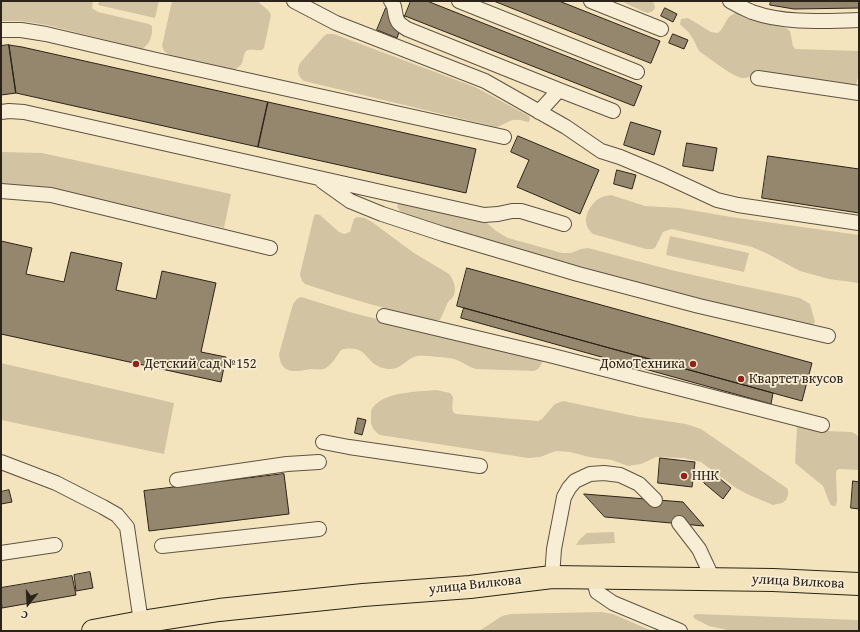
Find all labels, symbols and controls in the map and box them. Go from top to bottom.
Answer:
place label: Детский сад №152 [144,356,257,372]
place label: ДомоТехника [600,356,685,372]
marker: Детский сад №152 [131,359,141,369]
marker: ДомоТехника [688,359,698,369]
place label: Квартет вкусов [749,371,843,387]
marker: Квартет вкусов [736,374,746,384]
place label: ННК [692,468,719,484]
marker: ННК [679,471,689,481]
street label: улица Вилкова [751,571,845,593]
street label: улица Вилкова [428,572,522,598]
north arrow [8,584,48,624]
text: С [19,607,30,624]

